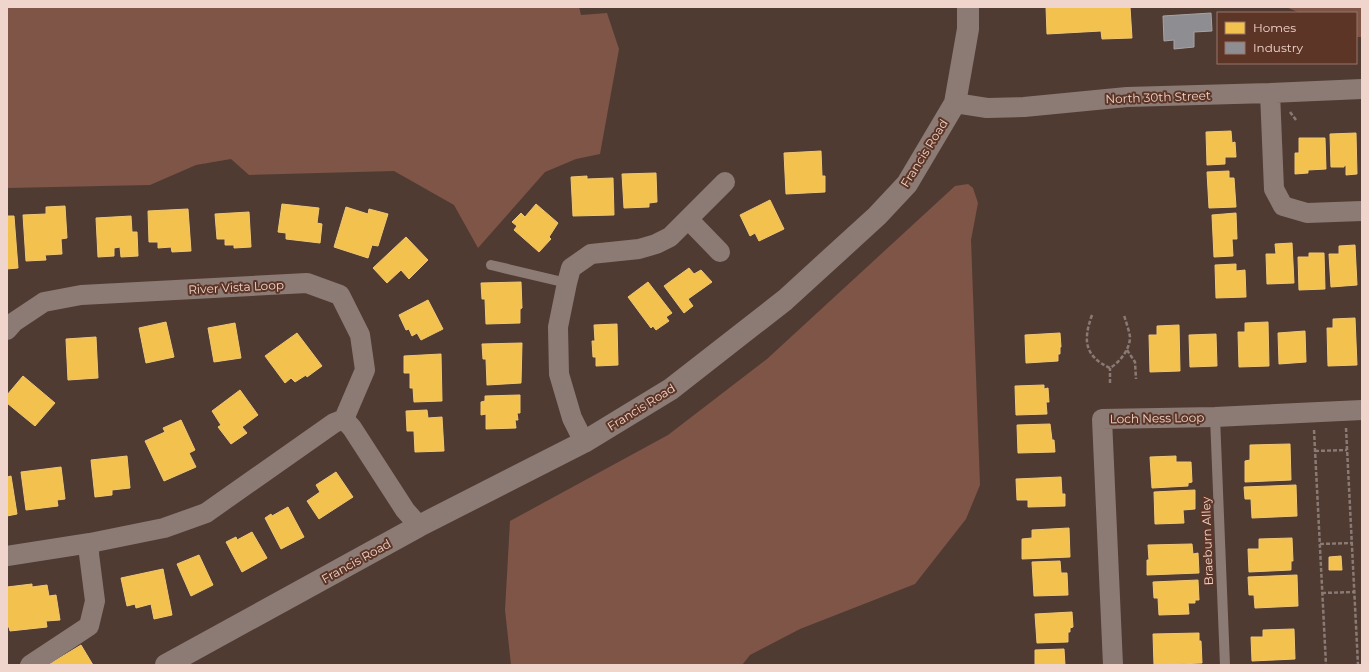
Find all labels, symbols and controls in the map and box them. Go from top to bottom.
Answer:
legend [1217,12,1357,64]
text: Homes [1253,20,1296,35]
text: Industry [1253,40,1303,55]
street label: North 30th Street [1105,88,1211,106]
street label: Francis Road [897,116,951,190]
street label: River Vista Loop [188,277,284,297]
street label: Francis Road [604,380,678,434]
street label: Loch Ness Loop [1110,410,1204,426]
street label: Braeburn Alley [1198,496,1216,586]
street label: Francis Road [319,536,393,586]

